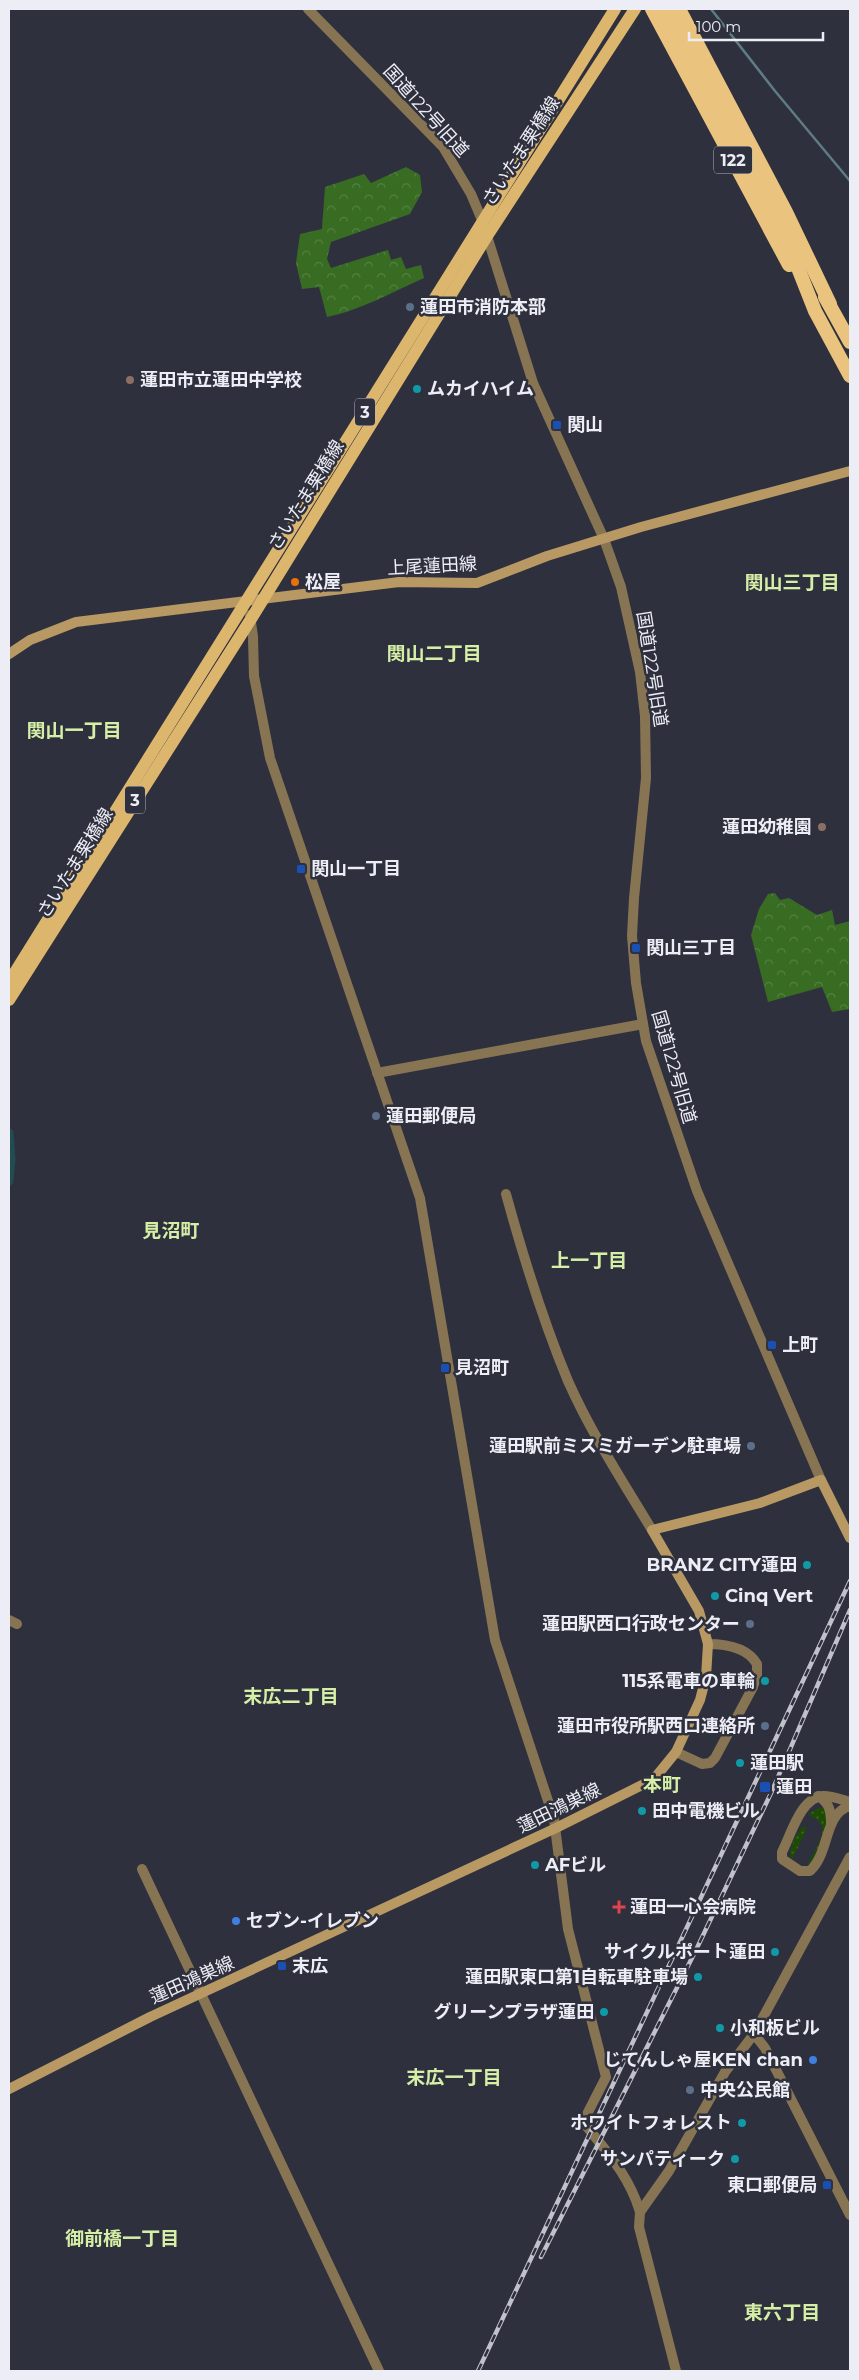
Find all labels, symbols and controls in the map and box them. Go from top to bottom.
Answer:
scale bar [689,10,823,42]
text: 100 m [696,17,741,36]
street label: 国道122号旧道 [379,60,473,162]
street label: さいたま栗橋線 [478,92,564,210]
road number: 122 [714,146,752,174]
place label: 蓮田市消防本部 [420,296,546,318]
marker: 蓮田市消防本部 [404,301,416,313]
place label: 蓮田市立蓮田中学校 [140,369,302,391]
marker: 蓮田市立蓮田中学校 [124,374,136,386]
place label: ムカイハイム [427,378,534,400]
marker: ムカイハイム [411,383,423,395]
road number: 3 [355,398,375,426]
place label: 関山 [567,414,603,436]
marker: 関山 [551,419,563,431]
street label: さいたま栗橋線 [263,436,349,554]
street label: 上尾蓮田線 [386,553,478,579]
place label: 松屋 [305,571,341,593]
district label: 関山三丁目 [744,571,840,594]
marker: 松屋 [289,576,301,588]
street label: 国道122号旧道 [632,610,672,728]
district label: 関山二丁目 [386,642,482,665]
district label: 関山一丁目 [26,719,122,742]
road number: 3 [125,786,145,814]
street label: さいたま栗橋線 [32,804,118,922]
place label: 蓮田幼稚園 [722,816,812,838]
marker: 蓮田幼稚園 [816,821,828,833]
place label: 関山一丁目 [311,858,401,880]
marker: 関山一丁目 [295,863,307,875]
place label: 関山三丁目 [646,937,736,959]
marker: 関山三丁目 [630,942,642,954]
street label: 国道122号旧道 [647,1008,701,1126]
place label: 蓮田郵便局 [386,1105,476,1127]
marker: 蓮田郵便局 [370,1110,382,1122]
district label: 見沼町 [142,1219,200,1242]
district label: 上一丁目 [551,1249,627,1272]
place label: 上町 [782,1334,818,1356]
marker: 上町 [766,1339,778,1351]
place label: 見沼町 [455,1357,509,1379]
marker: 見沼町 [439,1362,451,1374]
place label: 蓮田駅前ミスミガーデン駐車場 [489,1435,741,1457]
marker: 蓮田駅前ミスミガーデン駐車場 [745,1440,757,1452]
place label: BRANZ CITY蓮田 [647,1554,797,1576]
marker: BRANZ CITY蓮田 [801,1559,813,1571]
place label: Cinq Vert [725,1585,813,1607]
marker: Cinq Vert [709,1590,721,1602]
place label: 蓮田駅西口行政センター [542,1613,740,1635]
marker: 蓮田駅西口行政センター [744,1618,756,1630]
place label: 115系電車の車輪 [622,1670,755,1692]
marker: 115系電車の車輪 [759,1675,771,1687]
district label: 末広二丁目 [243,1685,339,1708]
place label: 蓮田市役所駅西口連絡所 [557,1715,755,1737]
marker: 蓮田市役所駅西口連絡所 [759,1720,771,1732]
place label: 蓮田駅 [750,1752,804,1774]
marker: 蓮田駅 [734,1757,746,1769]
district label: 本町 [643,1773,681,1796]
place label: 蓮田 [776,1776,812,1798]
street label: 蓮田鴻巣線 [514,1778,604,1838]
marker: 蓮田 [758,1780,772,1794]
place label: 田中電機ビル [652,1800,760,1822]
marker: 田中電機ビル [636,1805,648,1817]
place label: AFビル [544,1854,606,1876]
marker: AFビル [529,1859,541,1871]
place label: 蓮田一心会病院 [630,1896,756,1918]
marker: 蓮田一心会病院 [612,1900,626,1914]
place label: セブン-イレブン [246,1910,379,1932]
marker: セブン-イレブン [230,1915,242,1927]
place label: サイクルポート蓮田 [604,1941,765,1963]
marker: サイクルポート蓮田 [769,1946,781,1958]
street label: 蓮田鴻巣線 [146,1952,238,2008]
place label: 末広 [292,1955,328,1977]
marker: 末広 [276,1960,288,1972]
place label: 蓮田駅東口第1自転車駐車場 [465,1966,688,1988]
marker: 蓮田駅東口第1自転車駐車場 [692,1971,704,1983]
place label: グリーンプラザ蓮田 [433,2001,594,2023]
marker: グリーンプラザ蓮田 [598,2006,610,2018]
place label: 小和板ビル [730,2017,820,2039]
marker: 小和板ビル [714,2022,726,2034]
place label: じてんしゃ屋KEN chan [603,2049,803,2071]
marker: じてんしゃ屋KEN chan [807,2054,819,2066]
district label: 末広一丁目 [406,2066,502,2089]
place label: 中央公民館 [700,2079,790,2101]
marker: 中央公民館 [684,2084,696,2096]
place label: ホワイトフォレスト [570,2112,732,2134]
marker: ホワイトフォレスト [736,2117,748,2129]
place label: サンパティーク [600,2148,725,2170]
marker: サンパティーク [729,2153,741,2165]
place label: 東口郵便局 [727,2174,817,2196]
marker: 東口郵便局 [821,2179,833,2191]
district label: 御前橋一丁目 [65,2227,179,2250]
district label: 東六丁目 [744,2301,820,2324]

